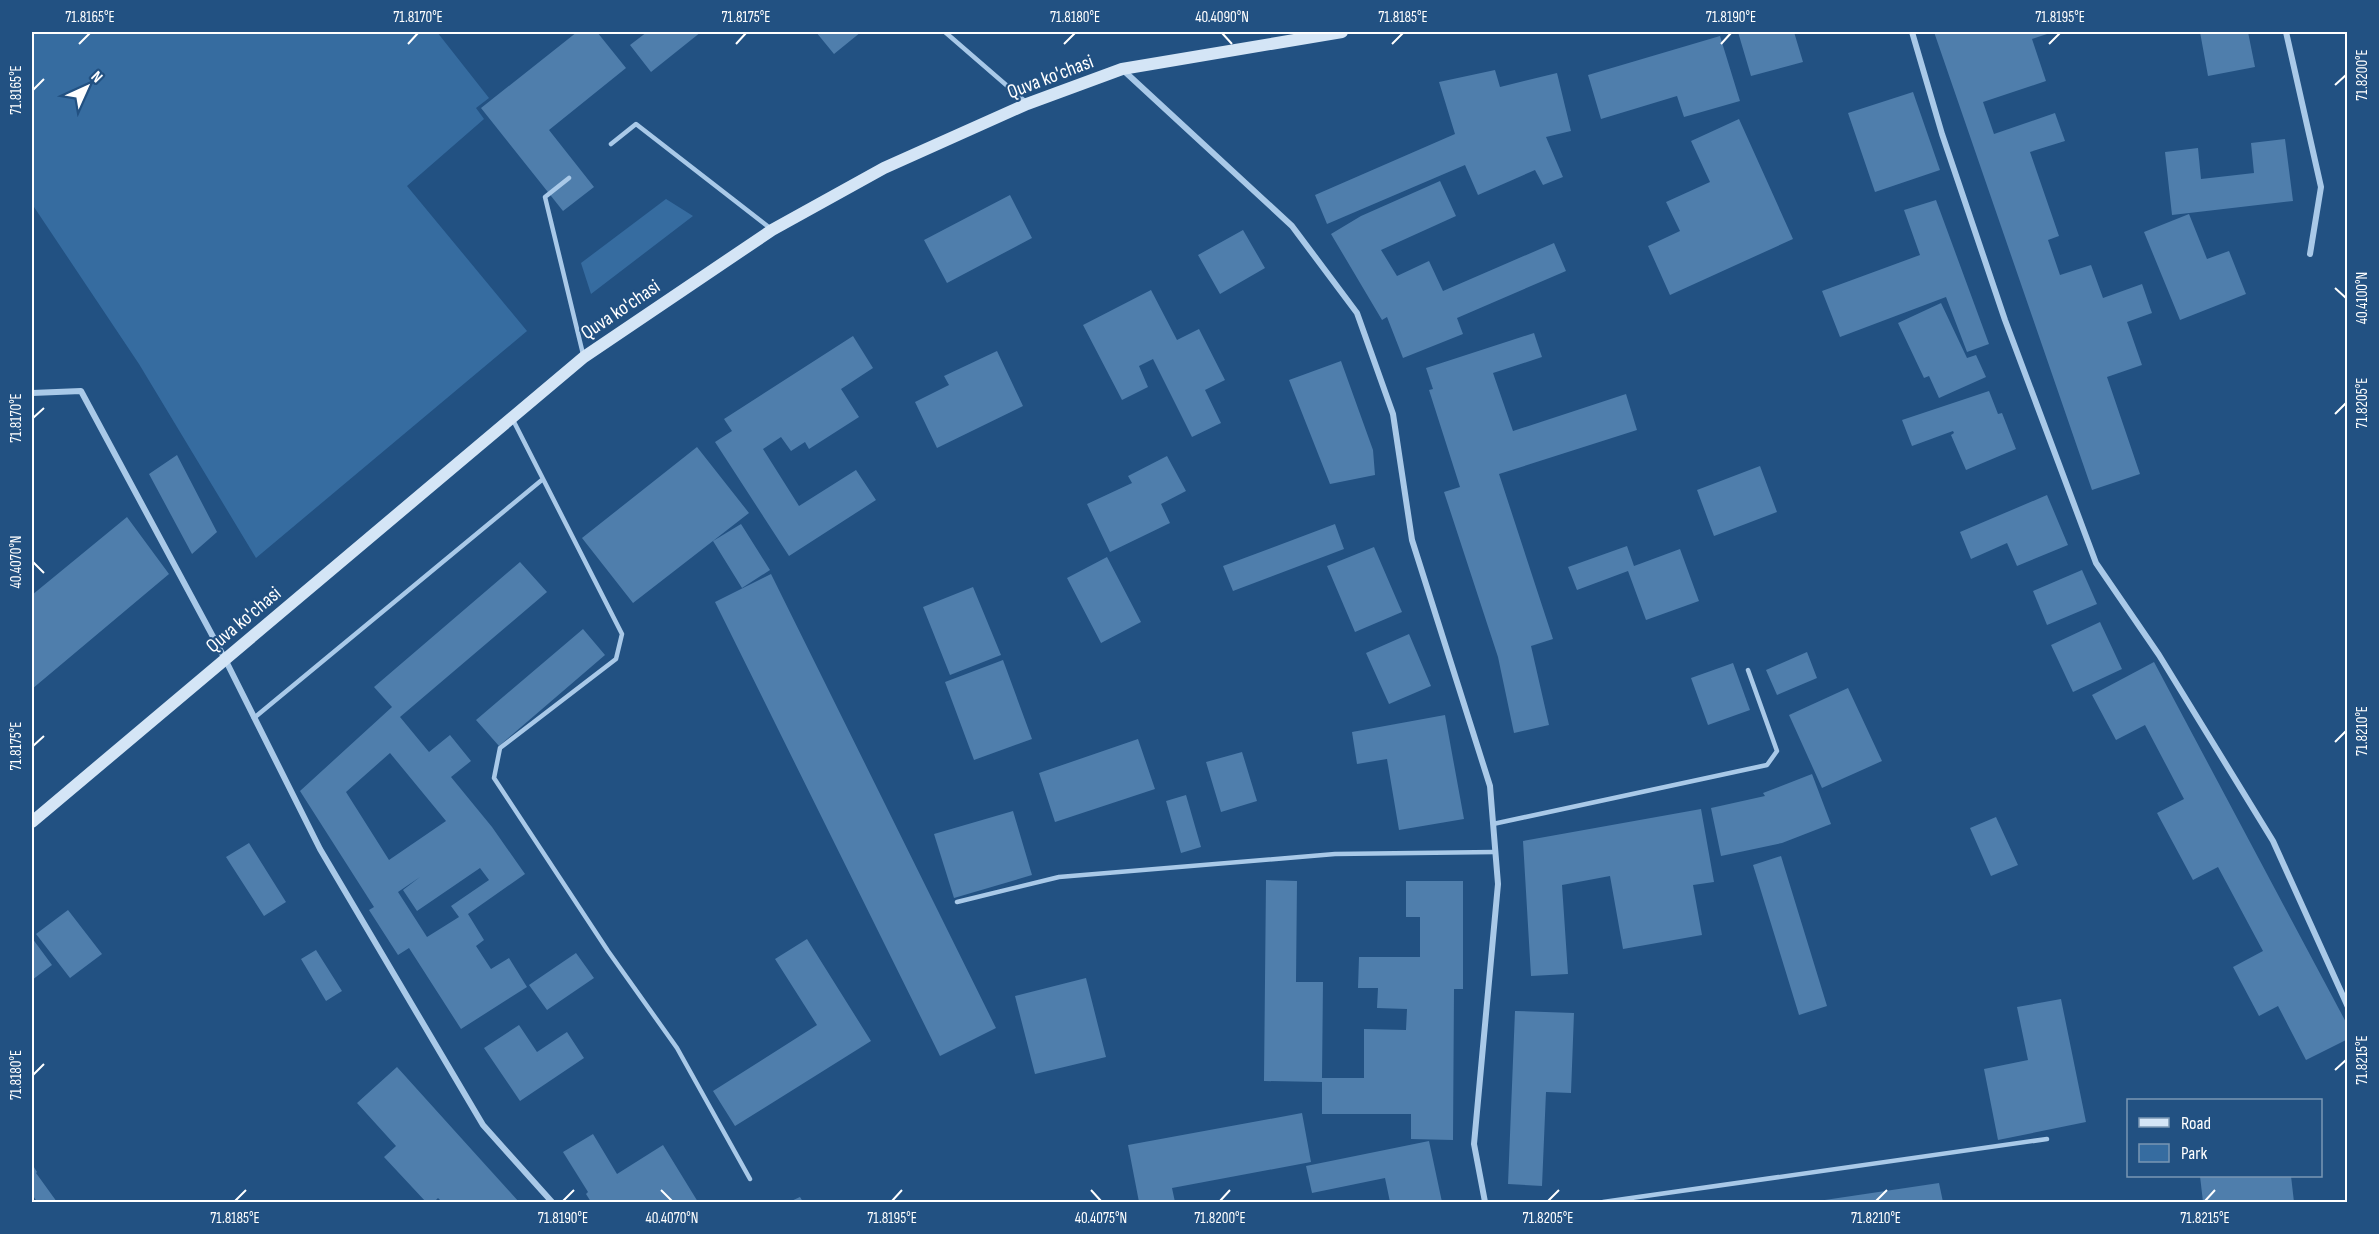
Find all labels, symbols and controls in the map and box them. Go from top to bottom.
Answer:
text: 71.8165°E [65,8,115,27]
text: 71.8170°E [393,8,443,27]
text: 71.8175°E [722,8,770,27]
text: 71.8180°E [1050,8,1100,27]
text: 40.4090°N [1195,8,1249,27]
text: 71.8185°E [1378,8,1428,27]
text: 71.8190°E [1706,8,1756,27]
text: 71.8195°E [2035,8,2085,27]
text: 71.8200°E [2353,49,2372,101]
street label: Quva ko'chasi [1004,50,1097,104]
north arrow [57,57,117,117]
text: 71.8165°E [7,65,26,115]
text: N [87,68,106,87]
text: 40.4100°N [2353,272,2372,324]
street label: Quva ko'chasi [576,275,665,345]
text: 71.8205°E [2353,378,2372,428]
text: 71.8170°E [7,393,26,443]
text: 40.4070°N [7,536,26,588]
street label: Quva ko'chasi [201,581,286,658]
text: 71.8210°E [2353,706,2372,756]
text: 71.8175°E [7,722,26,770]
text: 71.8215°E [2353,1035,2372,1085]
text: 71.8180°E [7,1050,26,1100]
legend [2127,1099,2322,1177]
text: Road [2181,1113,2211,1134]
text: Park [2181,1143,2207,1164]
text: 71.8185°E [210,1209,260,1228]
text: 71.8190°E [538,1209,588,1228]
text: 40.4070°N [646,1209,698,1228]
text: 71.8195°E [867,1209,917,1228]
text: 40.4075°N [1075,1209,1127,1228]
text: 71.8200°E [1194,1209,1246,1228]
text: 71.8205°E [1523,1209,1573,1228]
text: 71.8210°E [1851,1209,1901,1228]
text: 71.8215°E [2180,1209,2230,1228]

